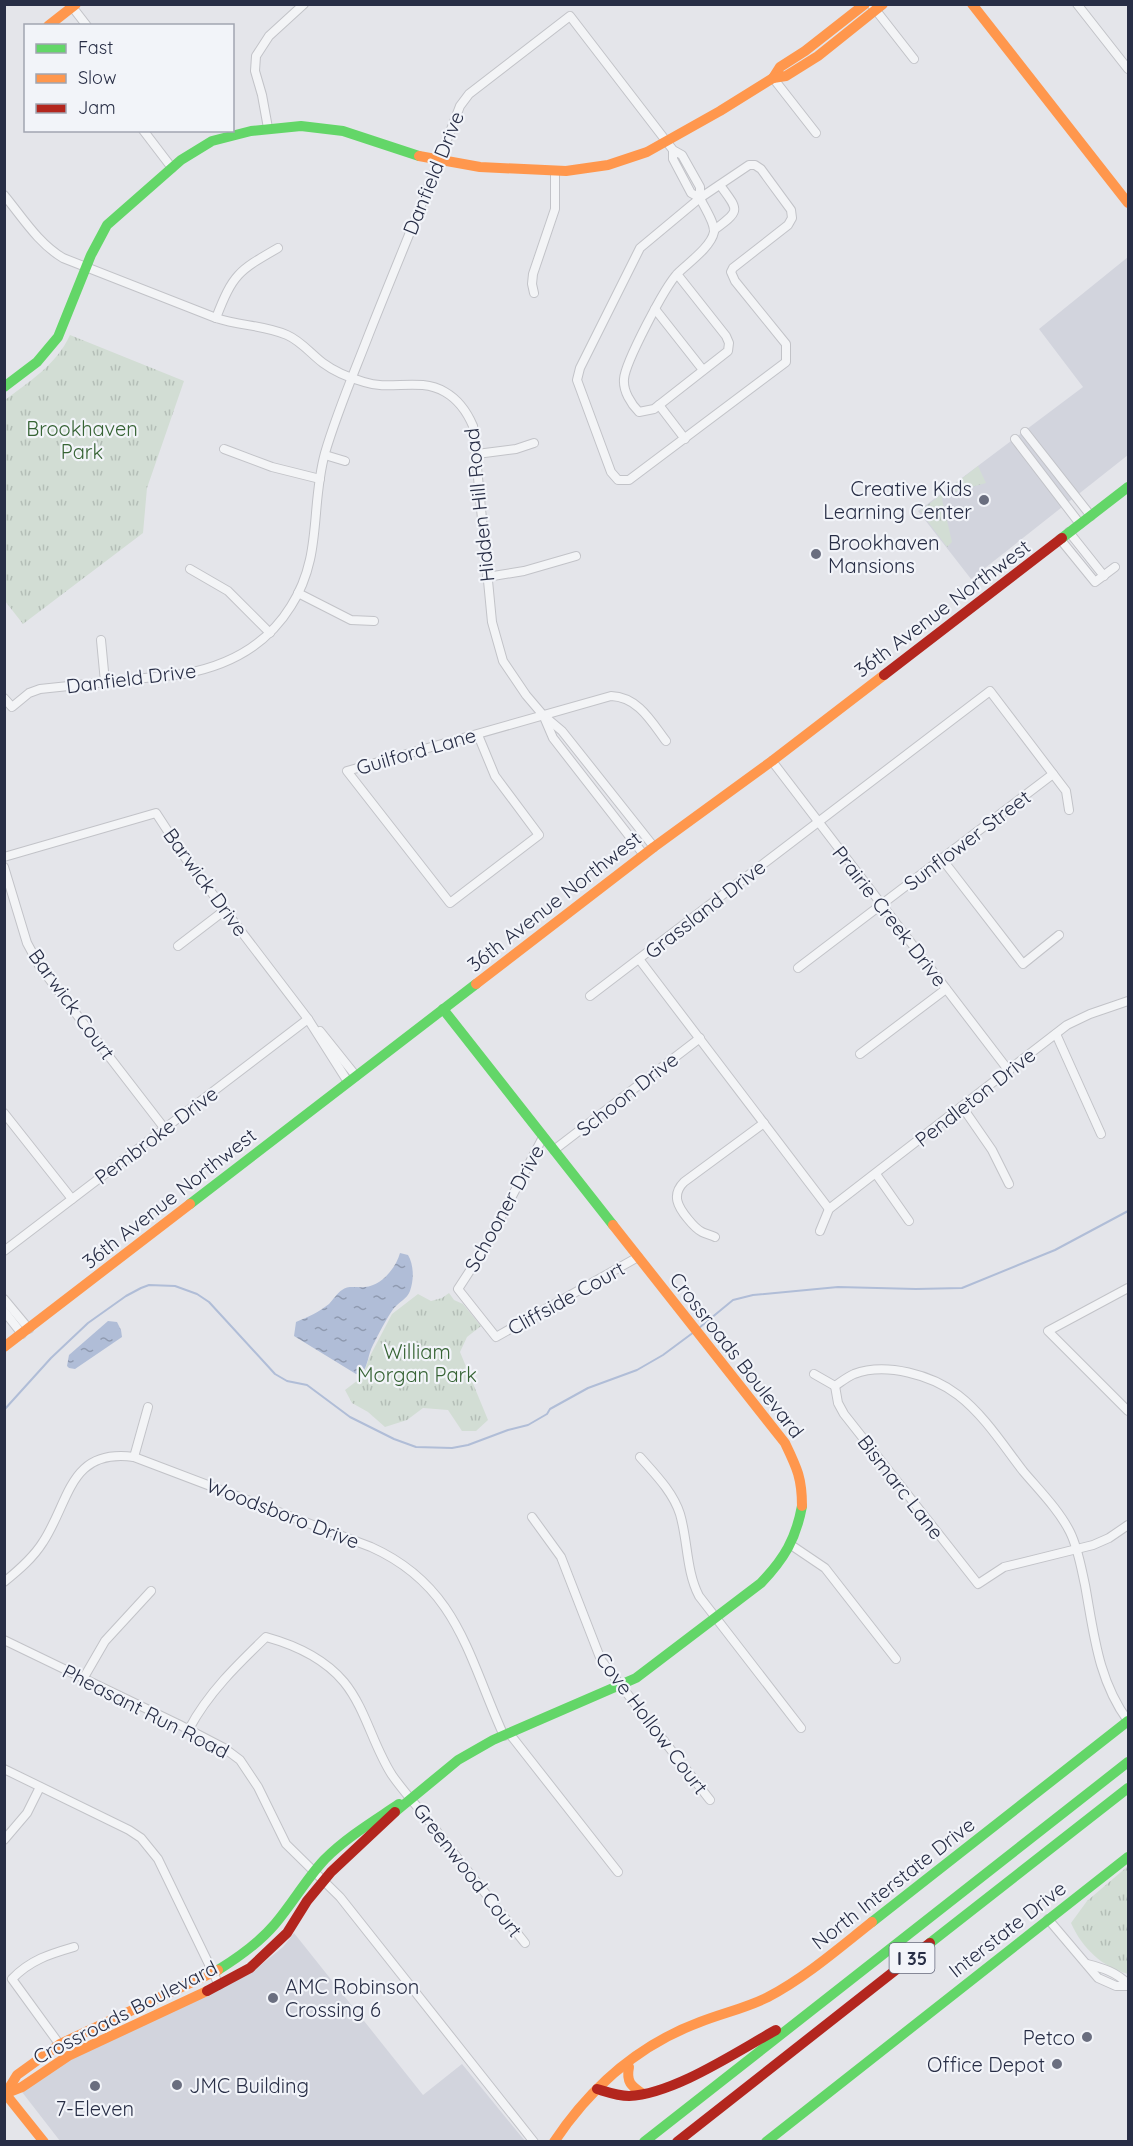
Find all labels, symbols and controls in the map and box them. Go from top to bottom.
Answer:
legend [24,24,234,132]
text: Fast [78,36,113,59]
text: Slow [78,66,116,89]
text: Jam [78,96,116,119]
street label: Danfield Drive [397,108,469,238]
park label: Brookhaven Park [26,416,138,464]
street label: Hidden Hill Road [459,427,499,583]
place label: Creative Kids Learning Center [823,476,972,524]
marker: Creative Kids Learning Center [977,493,991,507]
place label: Brookhaven Mansions [828,530,940,578]
street label: 36th Avenue Northwest [849,534,1035,682]
marker: Brookhaven Mansions [809,547,823,561]
street label: Danfield Drive [64,658,198,698]
street label: Guilford Lane [353,722,479,780]
street label: Sunflower Street [899,784,1035,896]
street label: Barwick Drive [158,823,254,941]
street label: 36th Avenue Northwest [462,825,646,977]
street label: Prairie Creek Drive [827,841,953,991]
street label: Grassland Drive [640,854,770,964]
street label: Barwick Court [23,944,121,1064]
street label: Pendleton Drive [910,1042,1040,1152]
street label: Schoon Drive [571,1047,683,1141]
street label: Pembroke Drive [89,1081,223,1189]
street label: 36th Avenue Northwest [77,1122,261,1274]
street label: Schooner Drive [459,1140,549,1276]
street label: Cliffside Court [503,1255,629,1340]
street label: Crossroads Boulevard [664,1267,810,1443]
park label: William Morgan Park [357,1339,477,1387]
street label: Bismarc Lane [852,1430,950,1544]
street label: Woodsboro Drive [203,1472,363,1554]
street label: Cove Hollow Court [590,1647,714,1799]
street label: Pheasant Run Road [59,1658,233,1764]
street label: Greenwood Court [408,1798,528,1942]
street label: North Interstate Drive [806,1812,980,1954]
street label: Interstate Drive [943,1875,1071,1983]
road number: I 35 [890,1943,934,1973]
street label: Crossroads Boulevard [29,1955,221,2069]
place label: AMC Robinson Crossing 6 [285,1974,419,2022]
marker: AMC Robinson Crossing 6 [266,1991,280,2005]
place label: Petco [1023,2025,1075,2050]
marker: Petco [1080,2030,1094,2044]
place label: Office Depot [927,2052,1045,2077]
marker: Office Depot [1050,2057,1064,2071]
place label: JMC Building [189,2073,309,2098]
marker: JMC Building [170,2078,184,2092]
marker: 7-Eleven [88,2079,102,2093]
place label: 7-Eleven [56,2096,134,2121]

